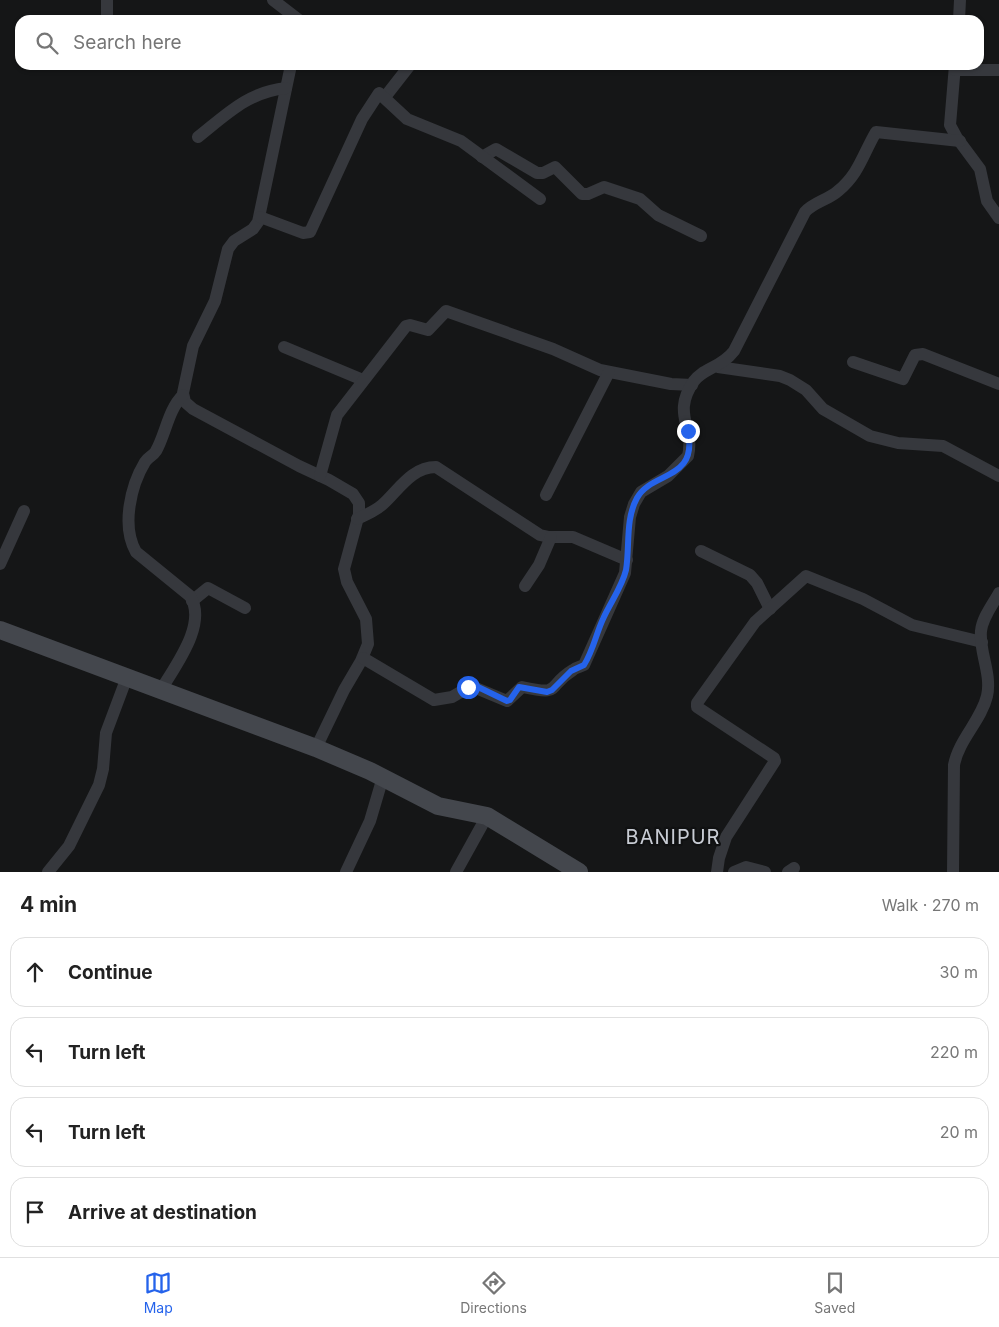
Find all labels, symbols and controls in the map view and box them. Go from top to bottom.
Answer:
search box [15,15,984,70]
icon: search [33,29,61,57]
text: Search here [73,31,182,54]
route end [677,420,700,443]
route start [457,676,480,699]
district label: BANIPUR [626,825,720,849]
text: 4 min [20,892,77,917]
text: Walk · 270 m [882,895,979,915]
icon: ahead [21,958,49,986]
text: Continue [68,961,153,984]
text: 30 m [940,962,978,982]
icon: left [21,1038,49,1066]
text: Turn left [68,1041,146,1064]
text: 220 m [930,1042,978,1062]
icon: left [21,1118,49,1146]
text: Turn left [68,1121,146,1144]
text: 20 m [940,1122,978,1142]
icon: arrive [21,1198,49,1226]
text: Arrive at destination [68,1201,257,1224]
tab: Map [144,1269,173,1316]
tab: Directions [460,1269,527,1316]
tab: Saved [814,1269,855,1316]

